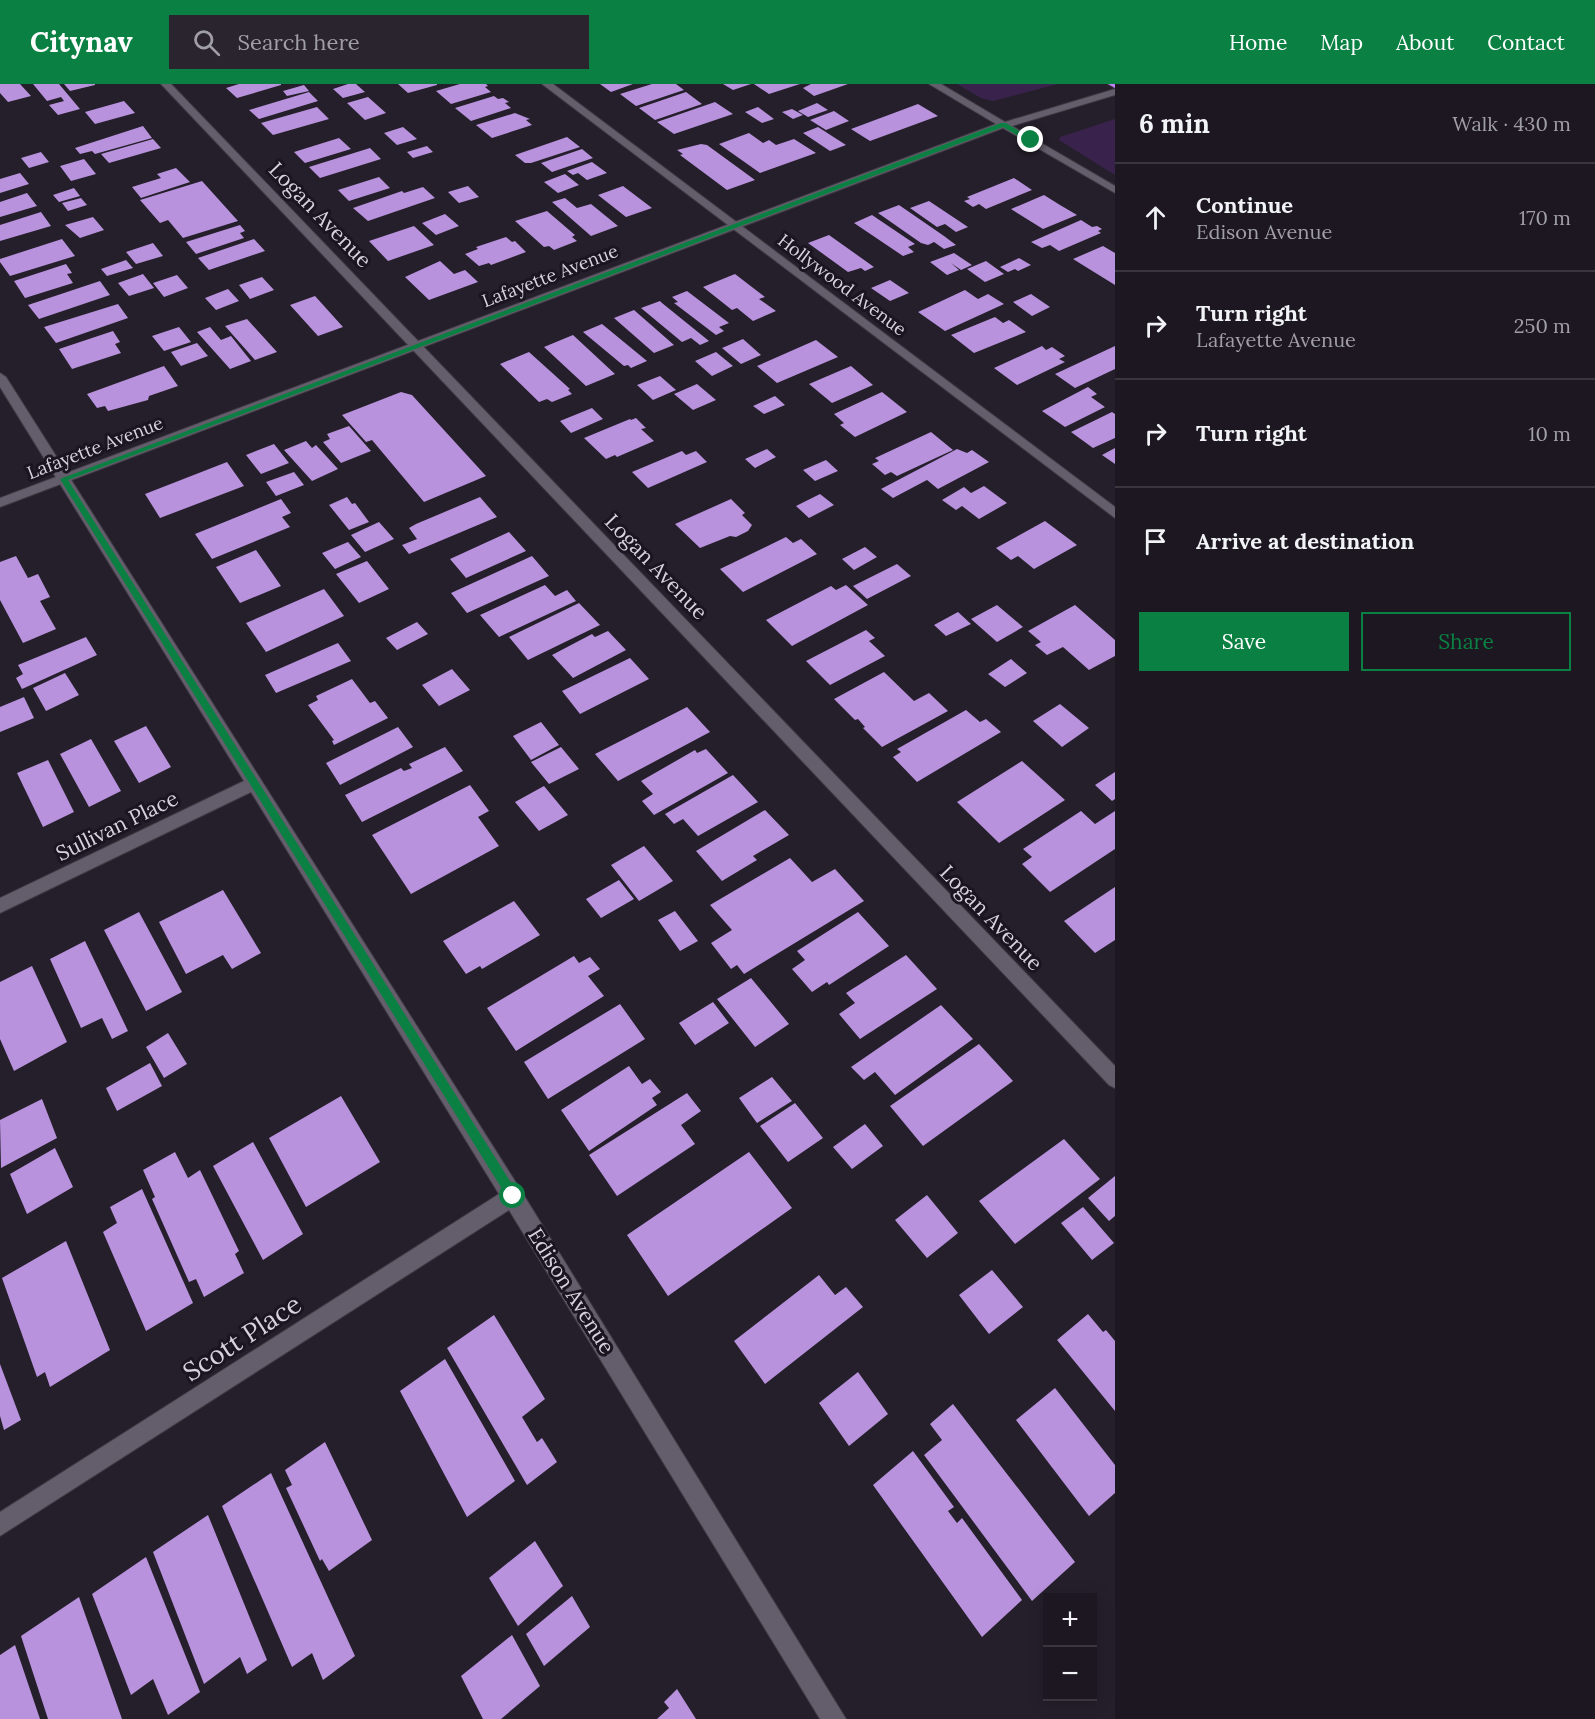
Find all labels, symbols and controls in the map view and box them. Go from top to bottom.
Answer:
search box [169,15,589,69]
text: Citynav [30,24,133,60]
icon: search [190,26,223,59]
text: Search here [238,28,360,56]
text: Home [1229,29,1287,56]
text: Map [1320,29,1363,56]
text: About [1396,29,1454,56]
text: Contact [1487,29,1565,56]
text: 6 min [1139,107,1210,140]
text: Walk · 430 m [1452,111,1571,136]
route end [1017,126,1043,152]
street label: Logan Avenue [263,156,377,273]
text: Continue [1196,191,1293,219]
icon: ahead [1139,201,1172,234]
text: 170 m [1519,205,1571,230]
text: Edison Avenue [1196,219,1332,244]
street label: Hollywood Avenue [773,229,911,341]
street label: Lafayette Avenue [479,239,621,312]
text: Turn right [1196,299,1307,327]
icon: right [1139,309,1172,342]
text: 250 m [1514,313,1571,338]
text: Lafayette Avenue [1196,327,1356,352]
street label: Lafayette Avenue [24,411,166,484]
icon: right [1139,417,1172,450]
text: Turn right [1196,419,1307,447]
text: 10 m [1528,421,1571,446]
street label: Logan Avenue [599,508,713,625]
icon: arrive [1139,525,1172,558]
text: Arrive at destination [1196,527,1414,555]
button: Save [1139,612,1349,671]
button: Share [1361,612,1571,671]
street label: Sullivan Place [51,784,182,867]
street label: Logan Avenue [934,859,1048,976]
route start [499,1182,525,1208]
street label: Edison Avenue [522,1223,621,1359]
street label: Scott Place [176,1287,307,1388]
map controls [1043,1593,1097,1701]
button: + [1043,1593,1097,1647]
button: − [1043,1647,1097,1701]

